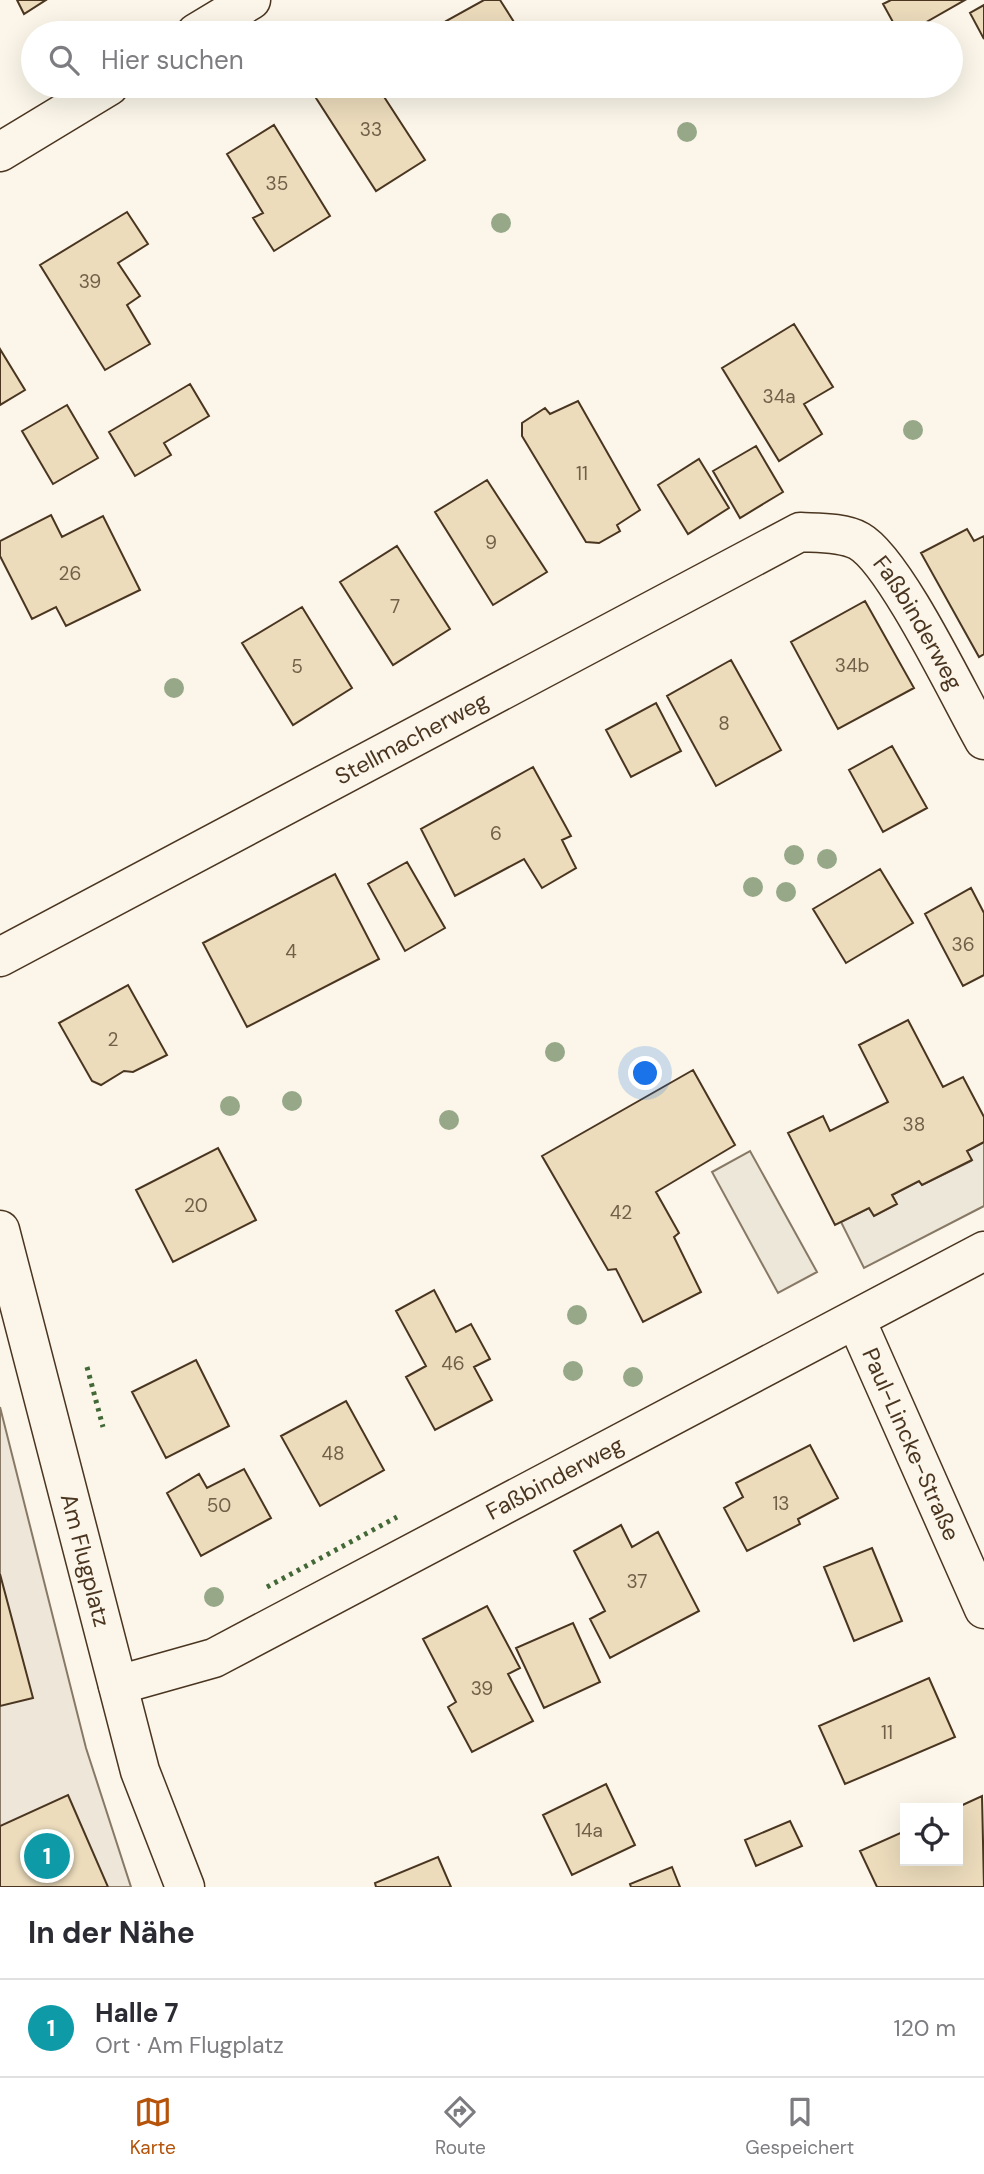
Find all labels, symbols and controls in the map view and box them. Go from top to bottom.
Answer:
search box [21,21,963,98]
icon: search [45,41,83,79]
text: Hier suchen [101,43,244,77]
house number: 33 [360,117,382,142]
house number: 35 [266,171,288,196]
house number: 39 [79,269,101,294]
house number: 34a [762,384,796,409]
house number: 11 [576,461,588,486]
house number: 9 [485,530,497,555]
street label: Faßbinderweg [867,549,970,695]
house number: 26 [59,561,81,586]
house number: 7 [390,594,400,619]
house number: 34b [835,653,869,678]
house number: 5 [291,654,303,679]
street label: Stellmacherweg [330,685,493,791]
house number: 8 [718,711,730,736]
house number: 6 [490,821,502,846]
house number: 36 [951,932,975,957]
house number: 4 [285,939,297,964]
house number: 2 [108,1027,119,1052]
your location [628,1056,662,1090]
house number: 38 [903,1112,925,1137]
house number: 20 [184,1193,208,1218]
house number: 42 [610,1200,632,1225]
street label: Paul-Lincke-Straße [855,1343,967,1545]
house number: 46 [441,1351,465,1376]
street label: Faßbinderweg [481,1429,629,1527]
house number: 48 [321,1441,345,1466]
street label: Am Flugplatz [54,1490,117,1630]
house number: 13 [772,1491,790,1516]
house number: 50 [207,1493,231,1518]
house number: 37 [626,1569,648,1594]
house number: 39 [471,1676,493,1701]
house number: 11 [881,1720,893,1745]
map controls [900,1803,963,1866]
button: locate [900,1803,963,1866]
house number: 14a [575,1818,603,1843]
pin: 1 [24,1830,70,1882]
text: In der Nähe [28,1913,195,1952]
text: Halle 7 [95,1996,178,2030]
text: 1 [47,2013,55,2043]
text: 120 m [893,2013,956,2043]
text: Ort · Am Flugplatz [95,2030,284,2060]
tab: Karte [130,2093,176,2160]
tab: Route [435,2093,486,2160]
tab: Gespeichert [745,2093,854,2160]

